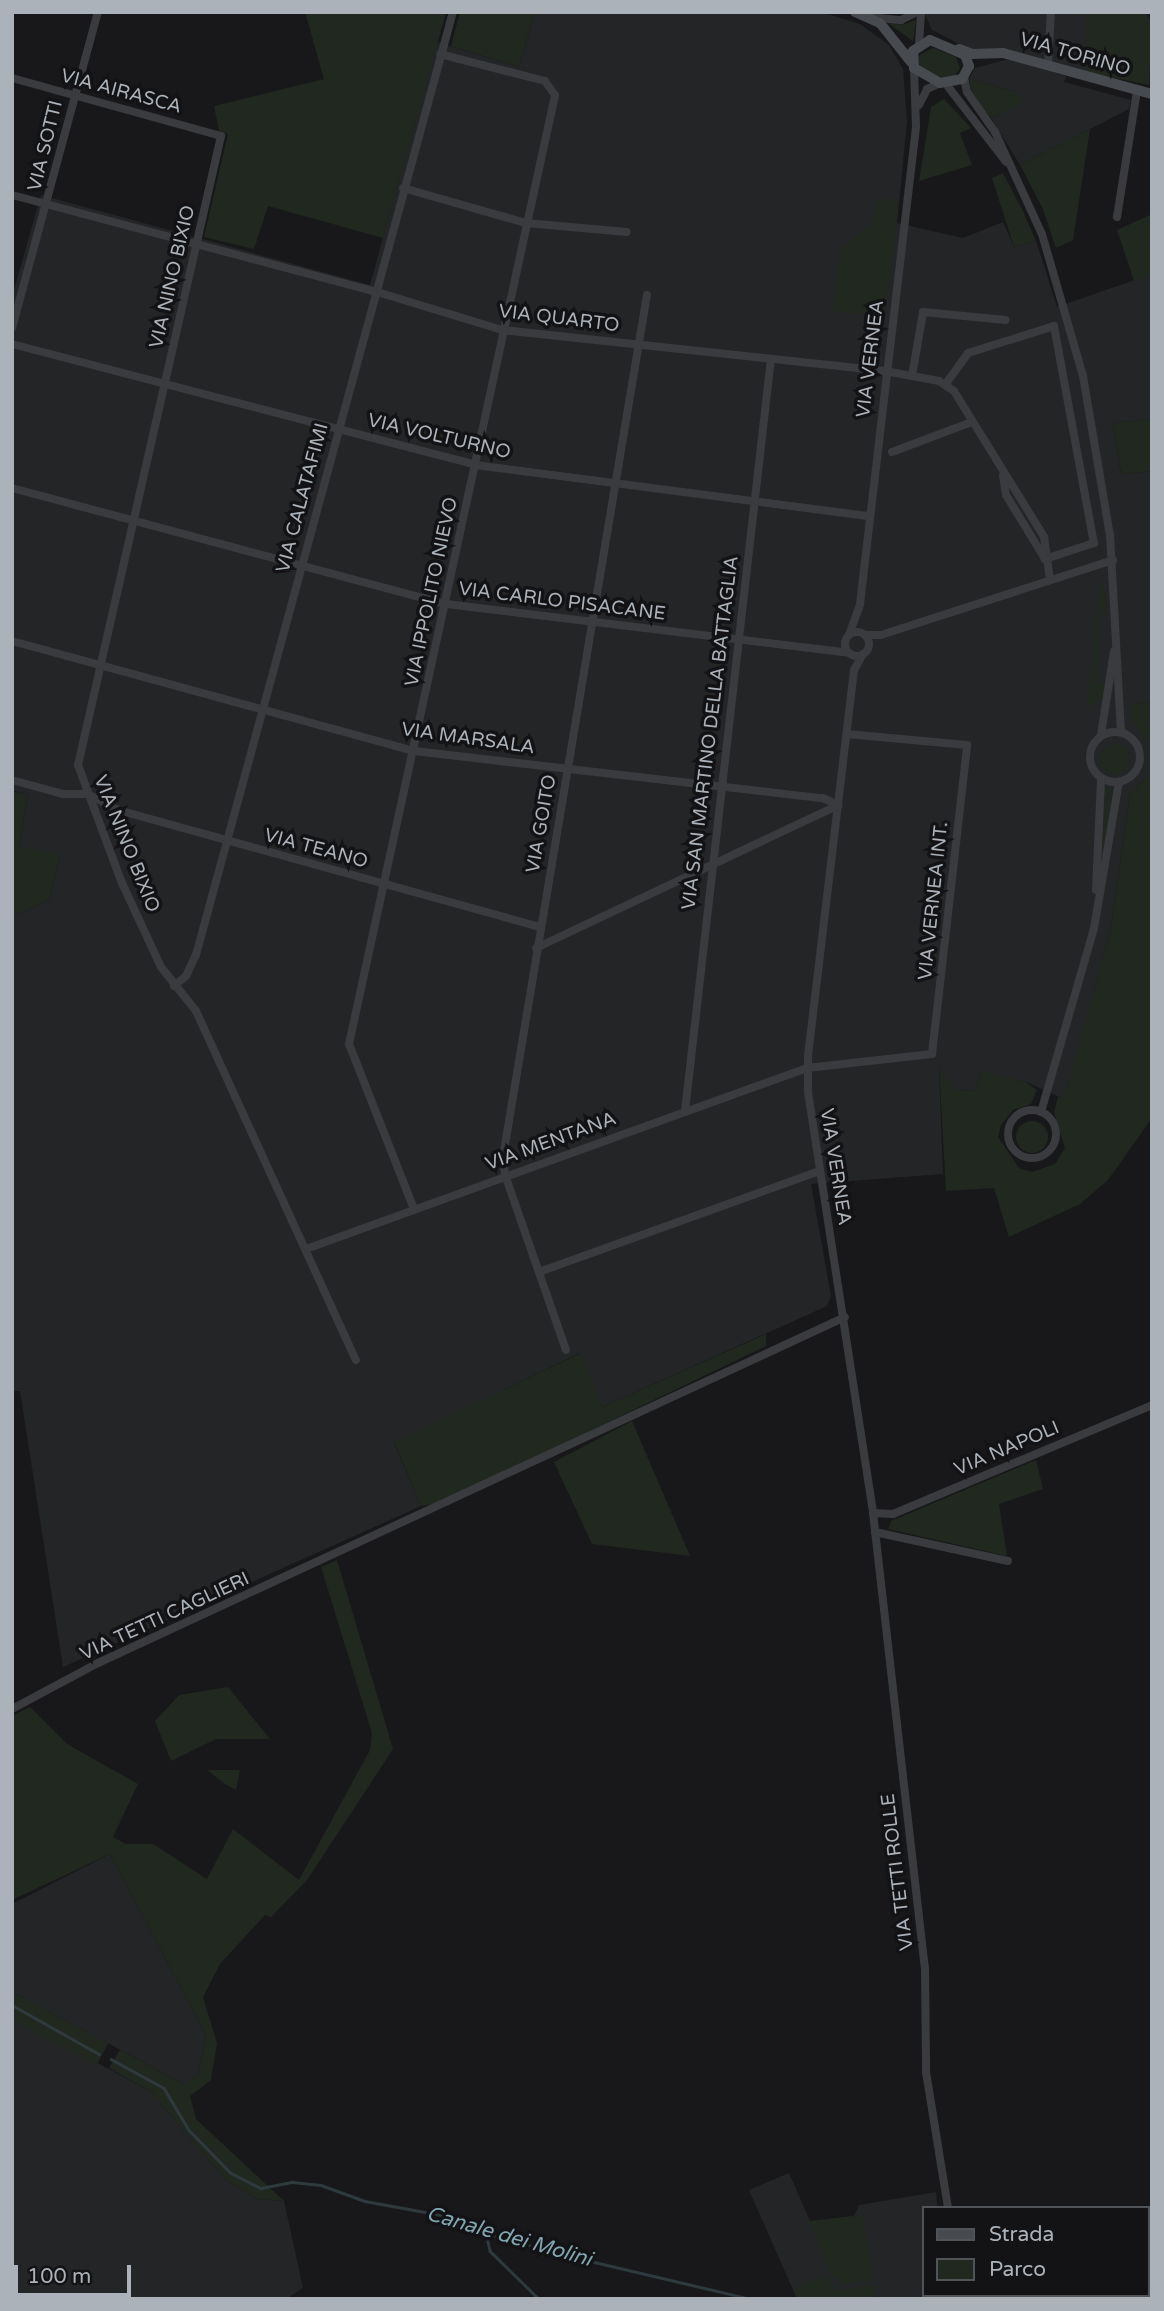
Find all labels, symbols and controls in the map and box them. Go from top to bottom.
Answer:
street label: VIA TORINO [1017,28,1133,82]
street label: VIA AIRASCA [58,65,184,119]
street label: VIA SOTTI [24,98,68,194]
street label: VIA NINO BIXIO [145,203,201,351]
street label: VIA VERNEA [852,299,890,419]
street label: VIA QUARTO [497,300,621,338]
street label: VIA VOLTURNO [365,409,513,465]
street label: VIA CALATAFIMI [272,421,334,575]
street label: VIA IPPOLITO NIEVO [401,495,463,689]
street label: VIA SAN MARTINO DELLA BATTAGLIA [678,555,744,911]
street label: VIA CARLO PISACANE [457,578,667,626]
street label: VIA MARSALA [400,718,536,760]
street label: VIA NINO BIXIO [88,772,164,916]
street label: VIA GOITO [522,773,562,875]
street label: VIA VERNEA INT. [914,821,954,981]
street label: VIA TEANO [262,824,370,874]
street label: VIA VERNEA [815,1107,855,1227]
street label: VIA MENTANA [483,1108,619,1176]
street label: VIA NAPOLI [951,1417,1063,1481]
street label: VIA TETTI CAGLIERI [77,1568,253,1666]
street label: VIA TETTI ROLLE [877,1792,919,1952]
water label: Canale dei Molini [424,2201,594,2273]
legend [922,2206,1150,2297]
text: Strada [989,2222,1054,2247]
scale bar [18,2252,135,2296]
text: Parco [989,2257,1046,2282]
text: 100 m [27,2264,91,2289]

